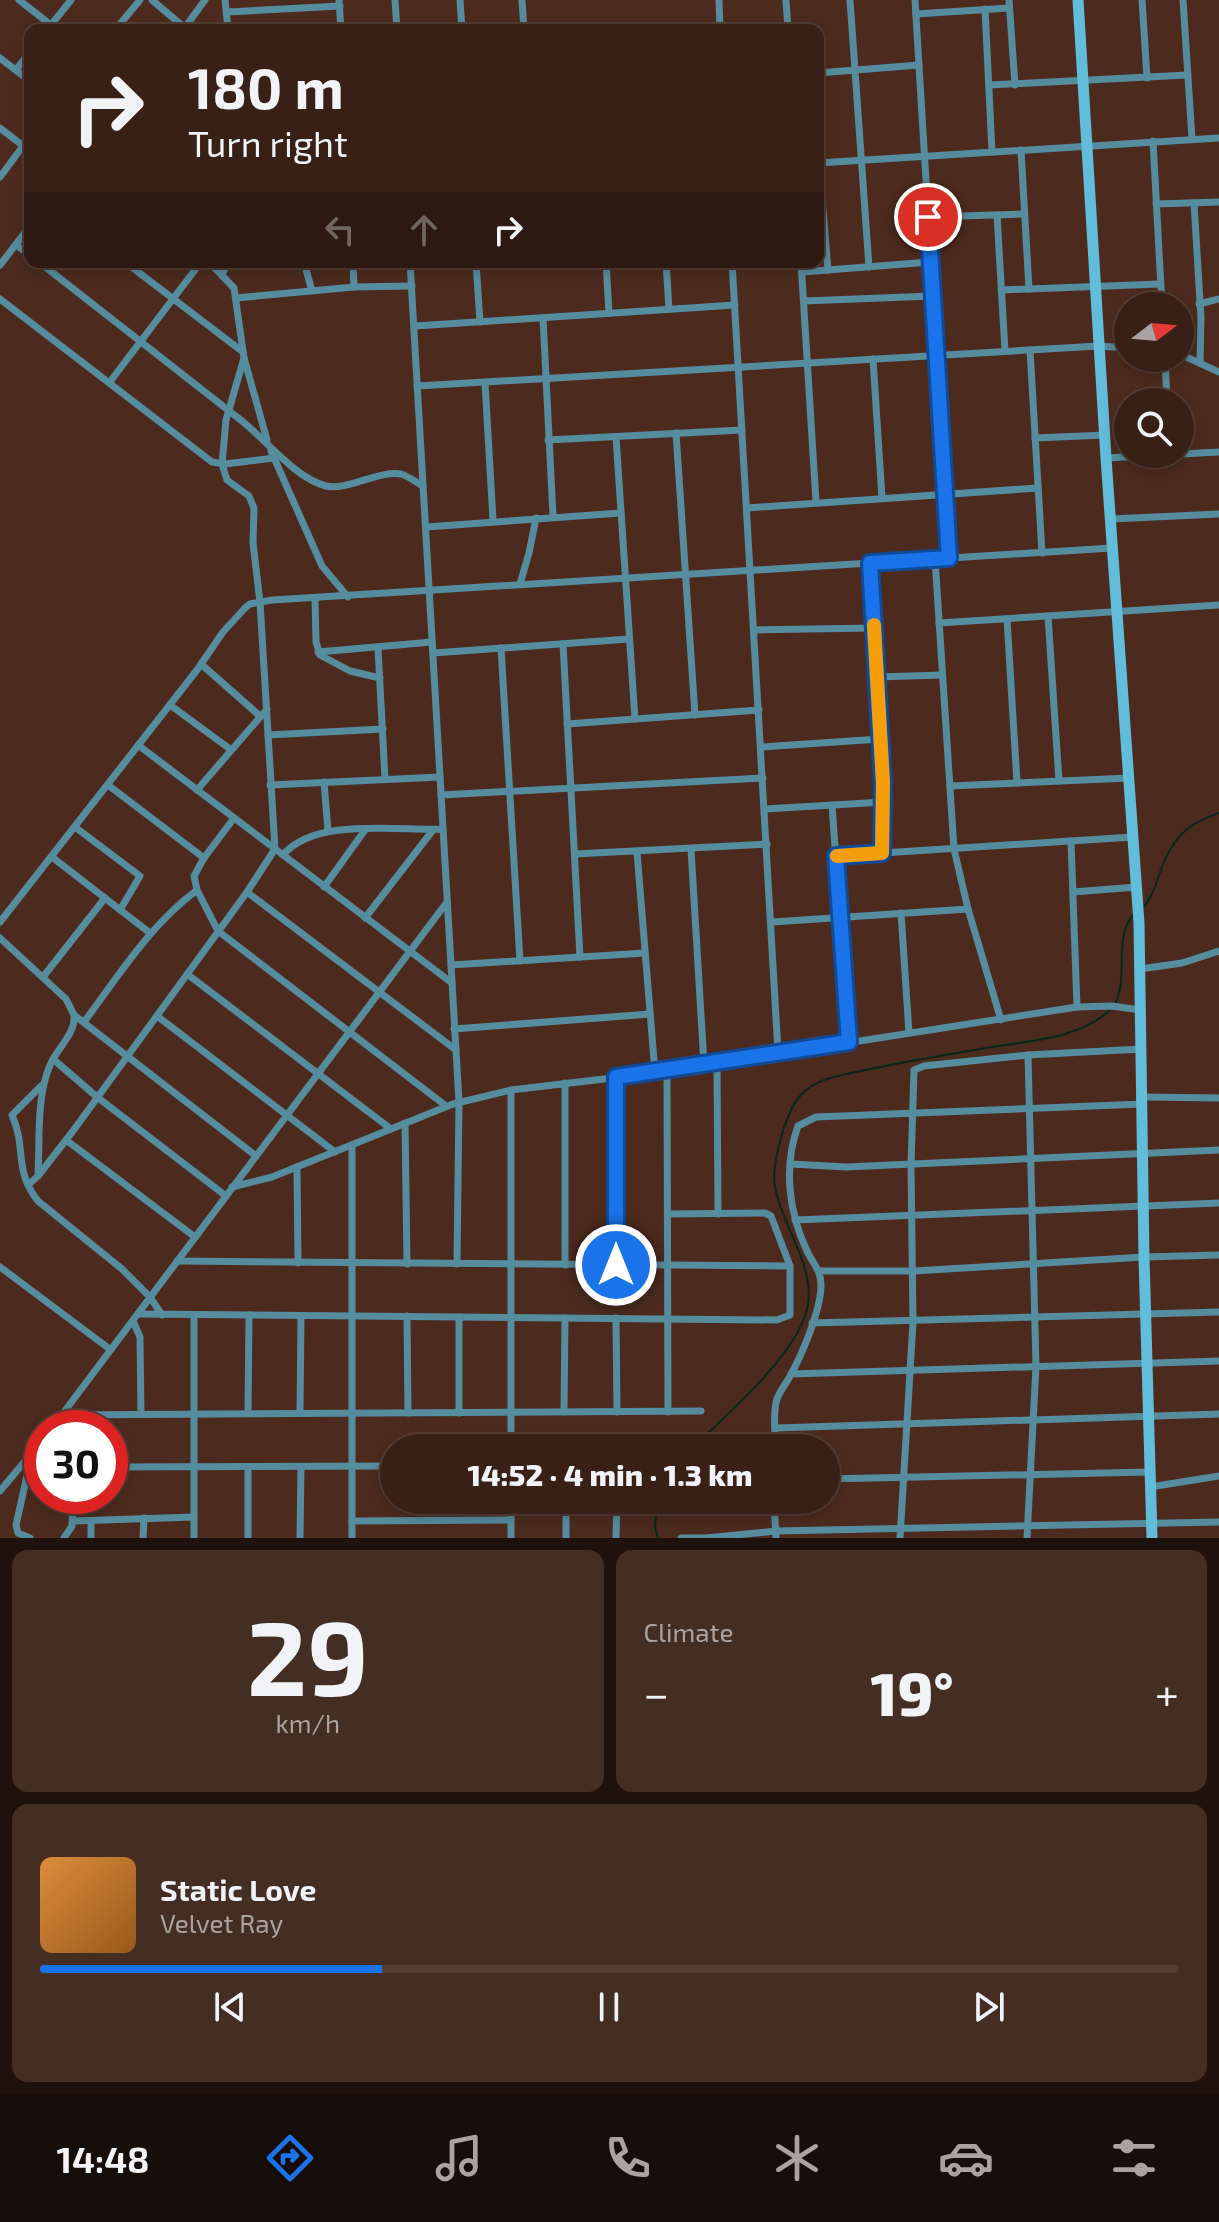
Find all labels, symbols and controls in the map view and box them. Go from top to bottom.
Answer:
text: 180 m [188,53,344,120]
icon: right [56,56,160,160]
text: Turn right [188,121,348,164]
pin [894,183,962,251]
icon: arrive [906,195,950,239]
icon: left [318,208,362,252]
icon: ahead [402,208,446,252]
icon: right [486,208,530,252]
north arrow [1114,292,1194,372]
map controls [1114,292,1194,468]
button: search [1114,388,1194,468]
position arrow [574,1223,658,1307]
speed limit sign: 30 [24,1410,128,1514]
text: 14:52 · 4 min · 1.3 km [468,1456,752,1492]
text: 29 [247,1592,369,1717]
text: Climate [644,1616,733,1647]
text: 19° [870,1656,954,1728]
text: − [644,1666,669,1719]
text: + [1155,1666,1179,1719]
text: km/h [275,1707,340,1738]
text: Static Love [160,1871,316,1907]
text: Velvet Ray [160,1907,283,1938]
icon: previous [208,1985,252,2029]
icon: pause [587,1985,631,2029]
icon: next [967,1985,1011,2029]
icon: directions [262,2130,318,2186]
icon: music [431,2130,487,2186]
icon: phone [600,2130,656,2186]
icon: climate [769,2130,825,2186]
icon: car [938,2130,994,2186]
icon: filters [1106,2130,1162,2186]
text: 14:48 [56,2137,150,2180]

